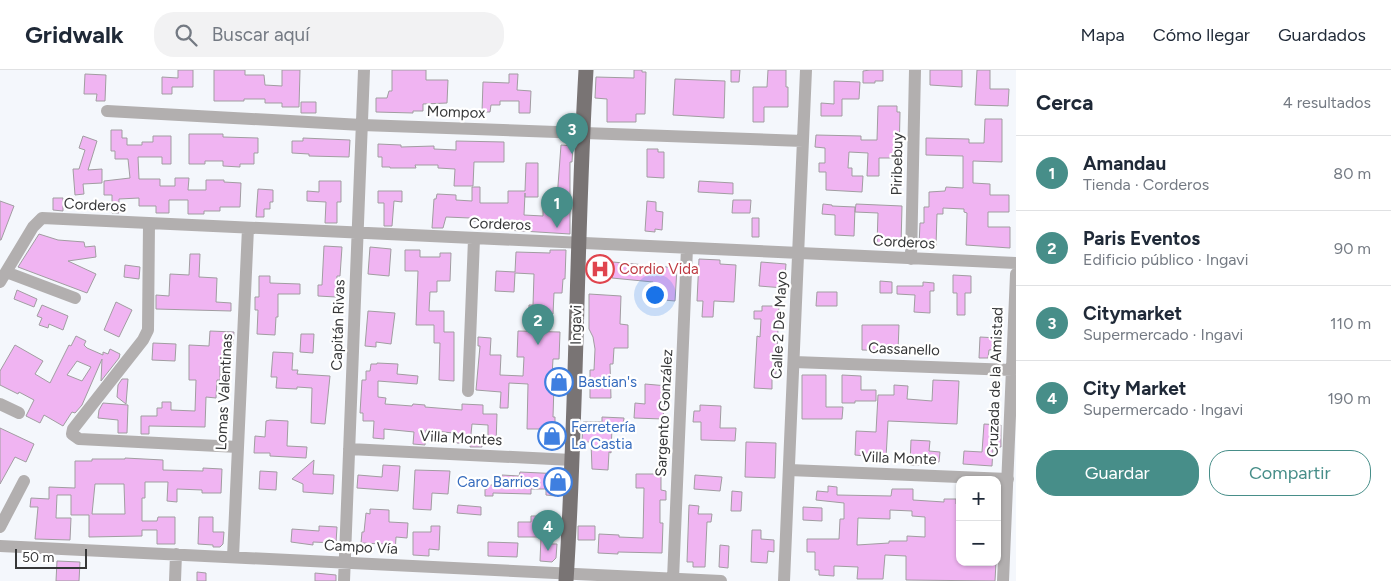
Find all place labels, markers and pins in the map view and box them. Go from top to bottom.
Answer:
pin: 3 [556,113,588,154]
pin: 1 [541,187,573,228]
hospital icon: Cordio Vida [585,254,615,284]
place label: Cordio Vida [619,260,699,278]
pin: 2 [522,304,554,345]
shop icon: Bastian's [544,367,574,397]
place label: Bastian's [578,373,637,391]
place label: Ferretería La Castia [571,418,636,453]
shop icon: Ferretería La Castia [537,421,567,451]
shop icon: Caro Barrios [543,467,573,497]
place label: Caro Barrios [457,473,539,491]
pin: 4 [532,510,564,551]

